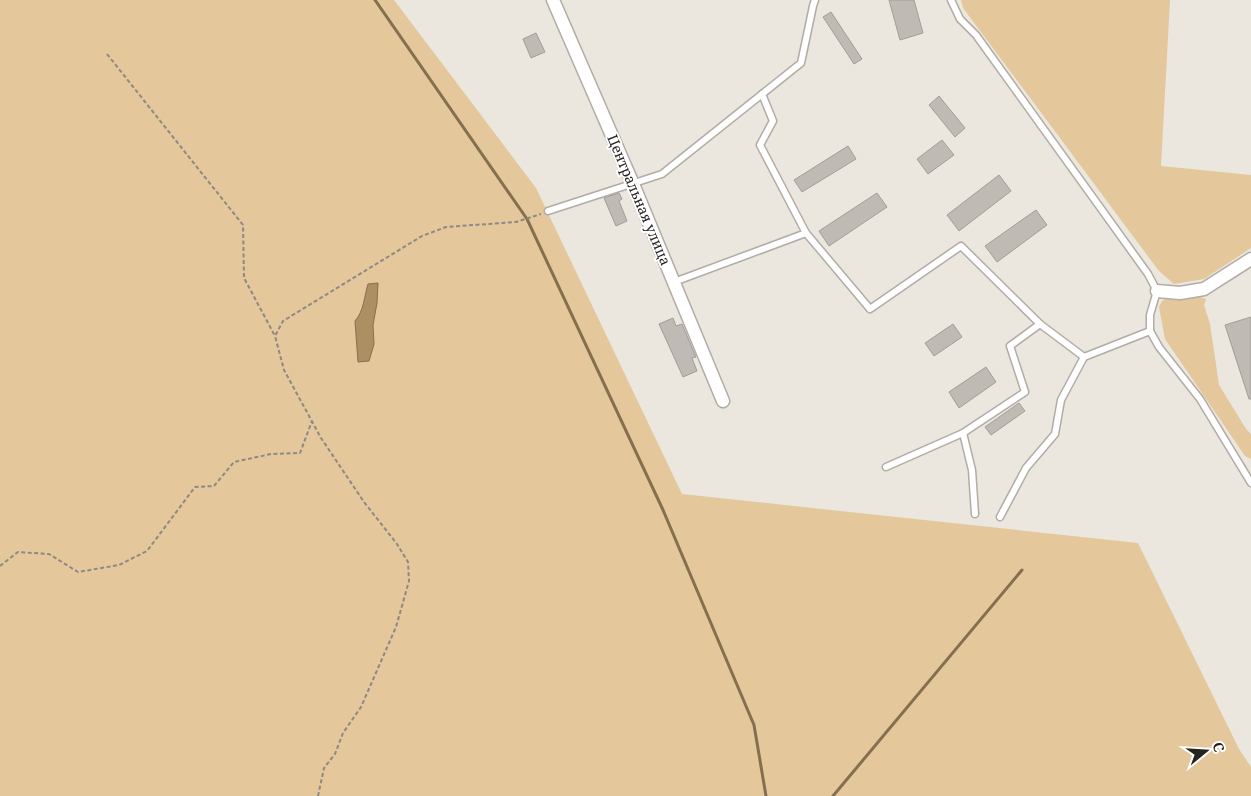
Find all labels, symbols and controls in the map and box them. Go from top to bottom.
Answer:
street label: Центральная улица [603,131,676,268]
north arrow [1181,726,1231,776]
text: С [1208,740,1229,754]

